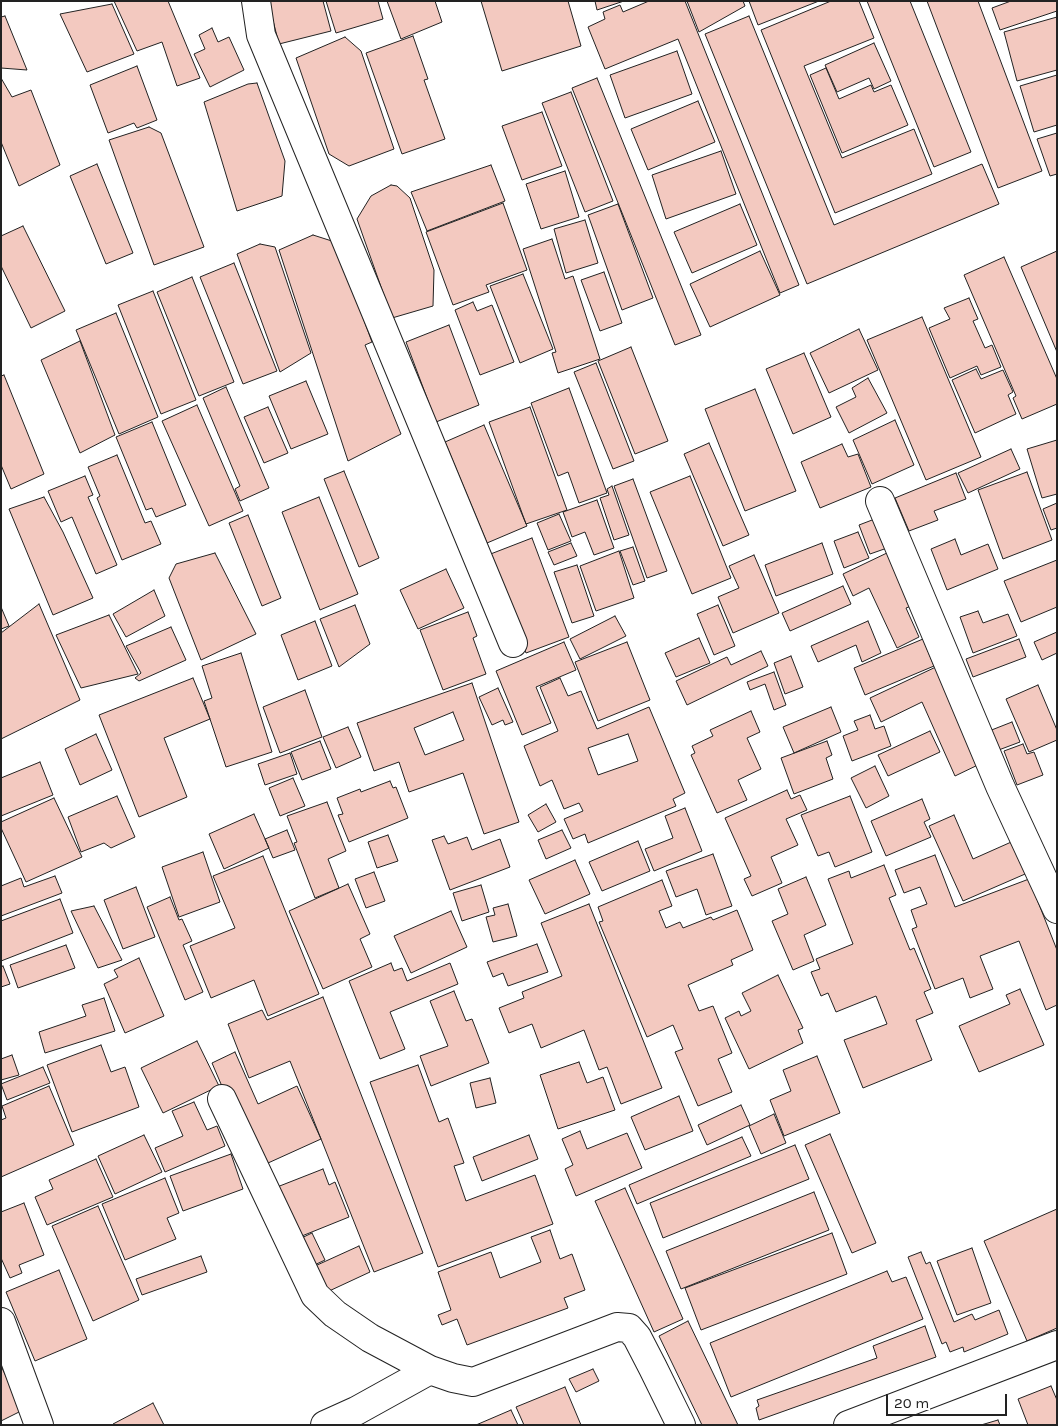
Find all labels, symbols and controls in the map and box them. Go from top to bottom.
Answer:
scale bar [888,1384,1009,1416]
text: 20 m [894,1394,929,1412]

